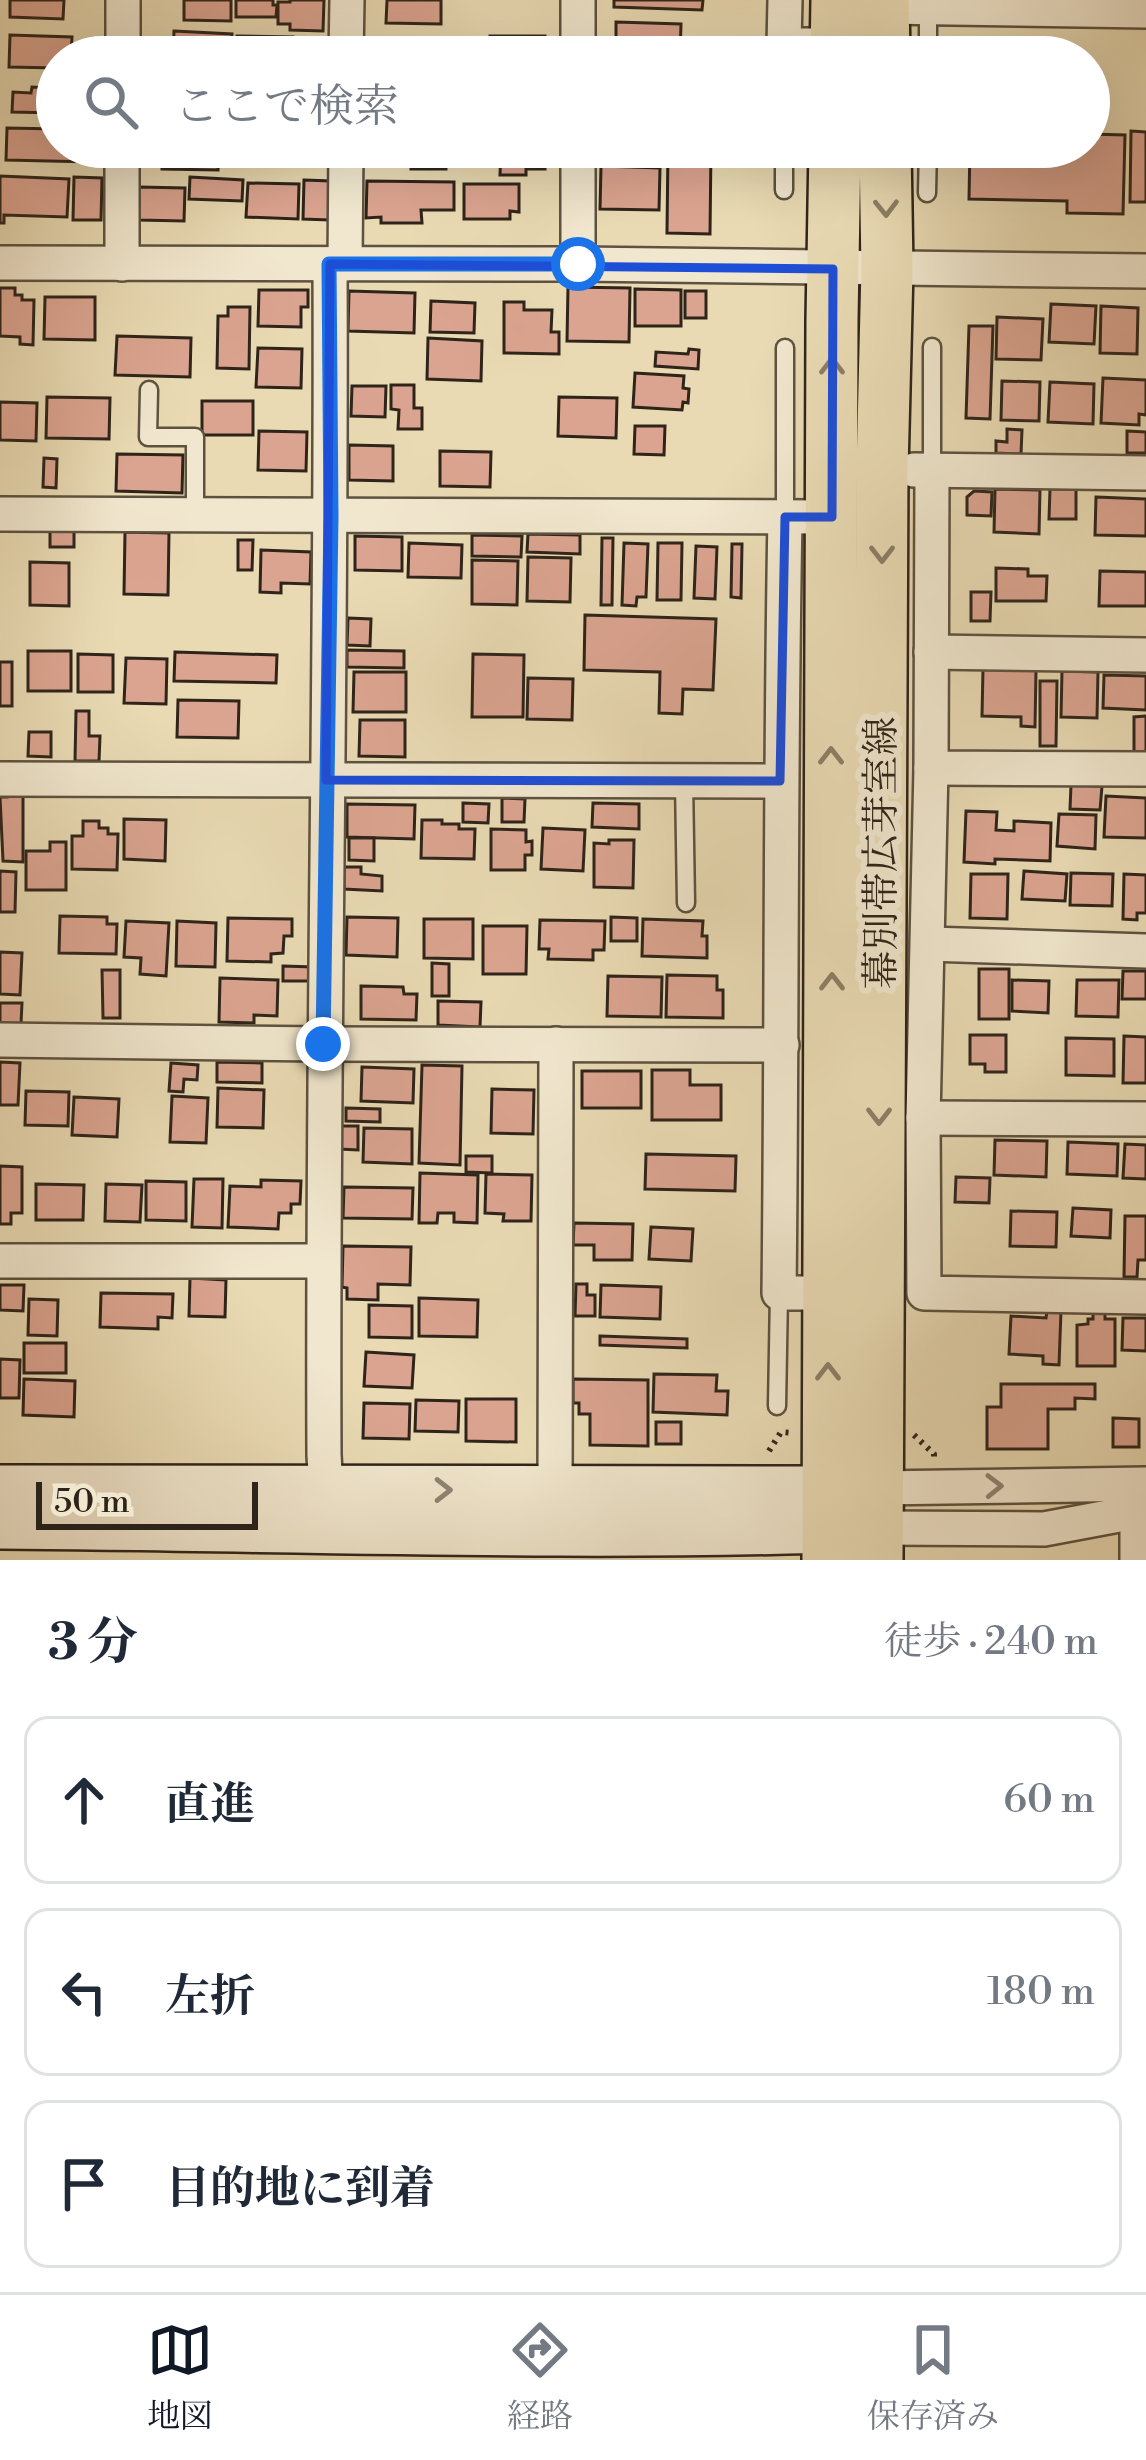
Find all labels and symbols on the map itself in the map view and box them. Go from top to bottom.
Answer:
one-way arrow [873,199,899,218]
route start [551,237,605,291]
one-way arrow [819,356,845,374]
one-way arrow [869,545,895,564]
street label: 幕別帯広芽室線 [858,716,907,990]
one-way arrow [818,746,844,764]
one-way arrow [819,972,845,990]
route end [296,1017,350,1071]
one-way arrow [866,1108,892,1126]
one-way arrow [815,1362,841,1380]
one-way arrow [985,1474,1004,1500]
scale bar [36,1476,258,1529]
one-way arrow [435,1477,453,1503]

